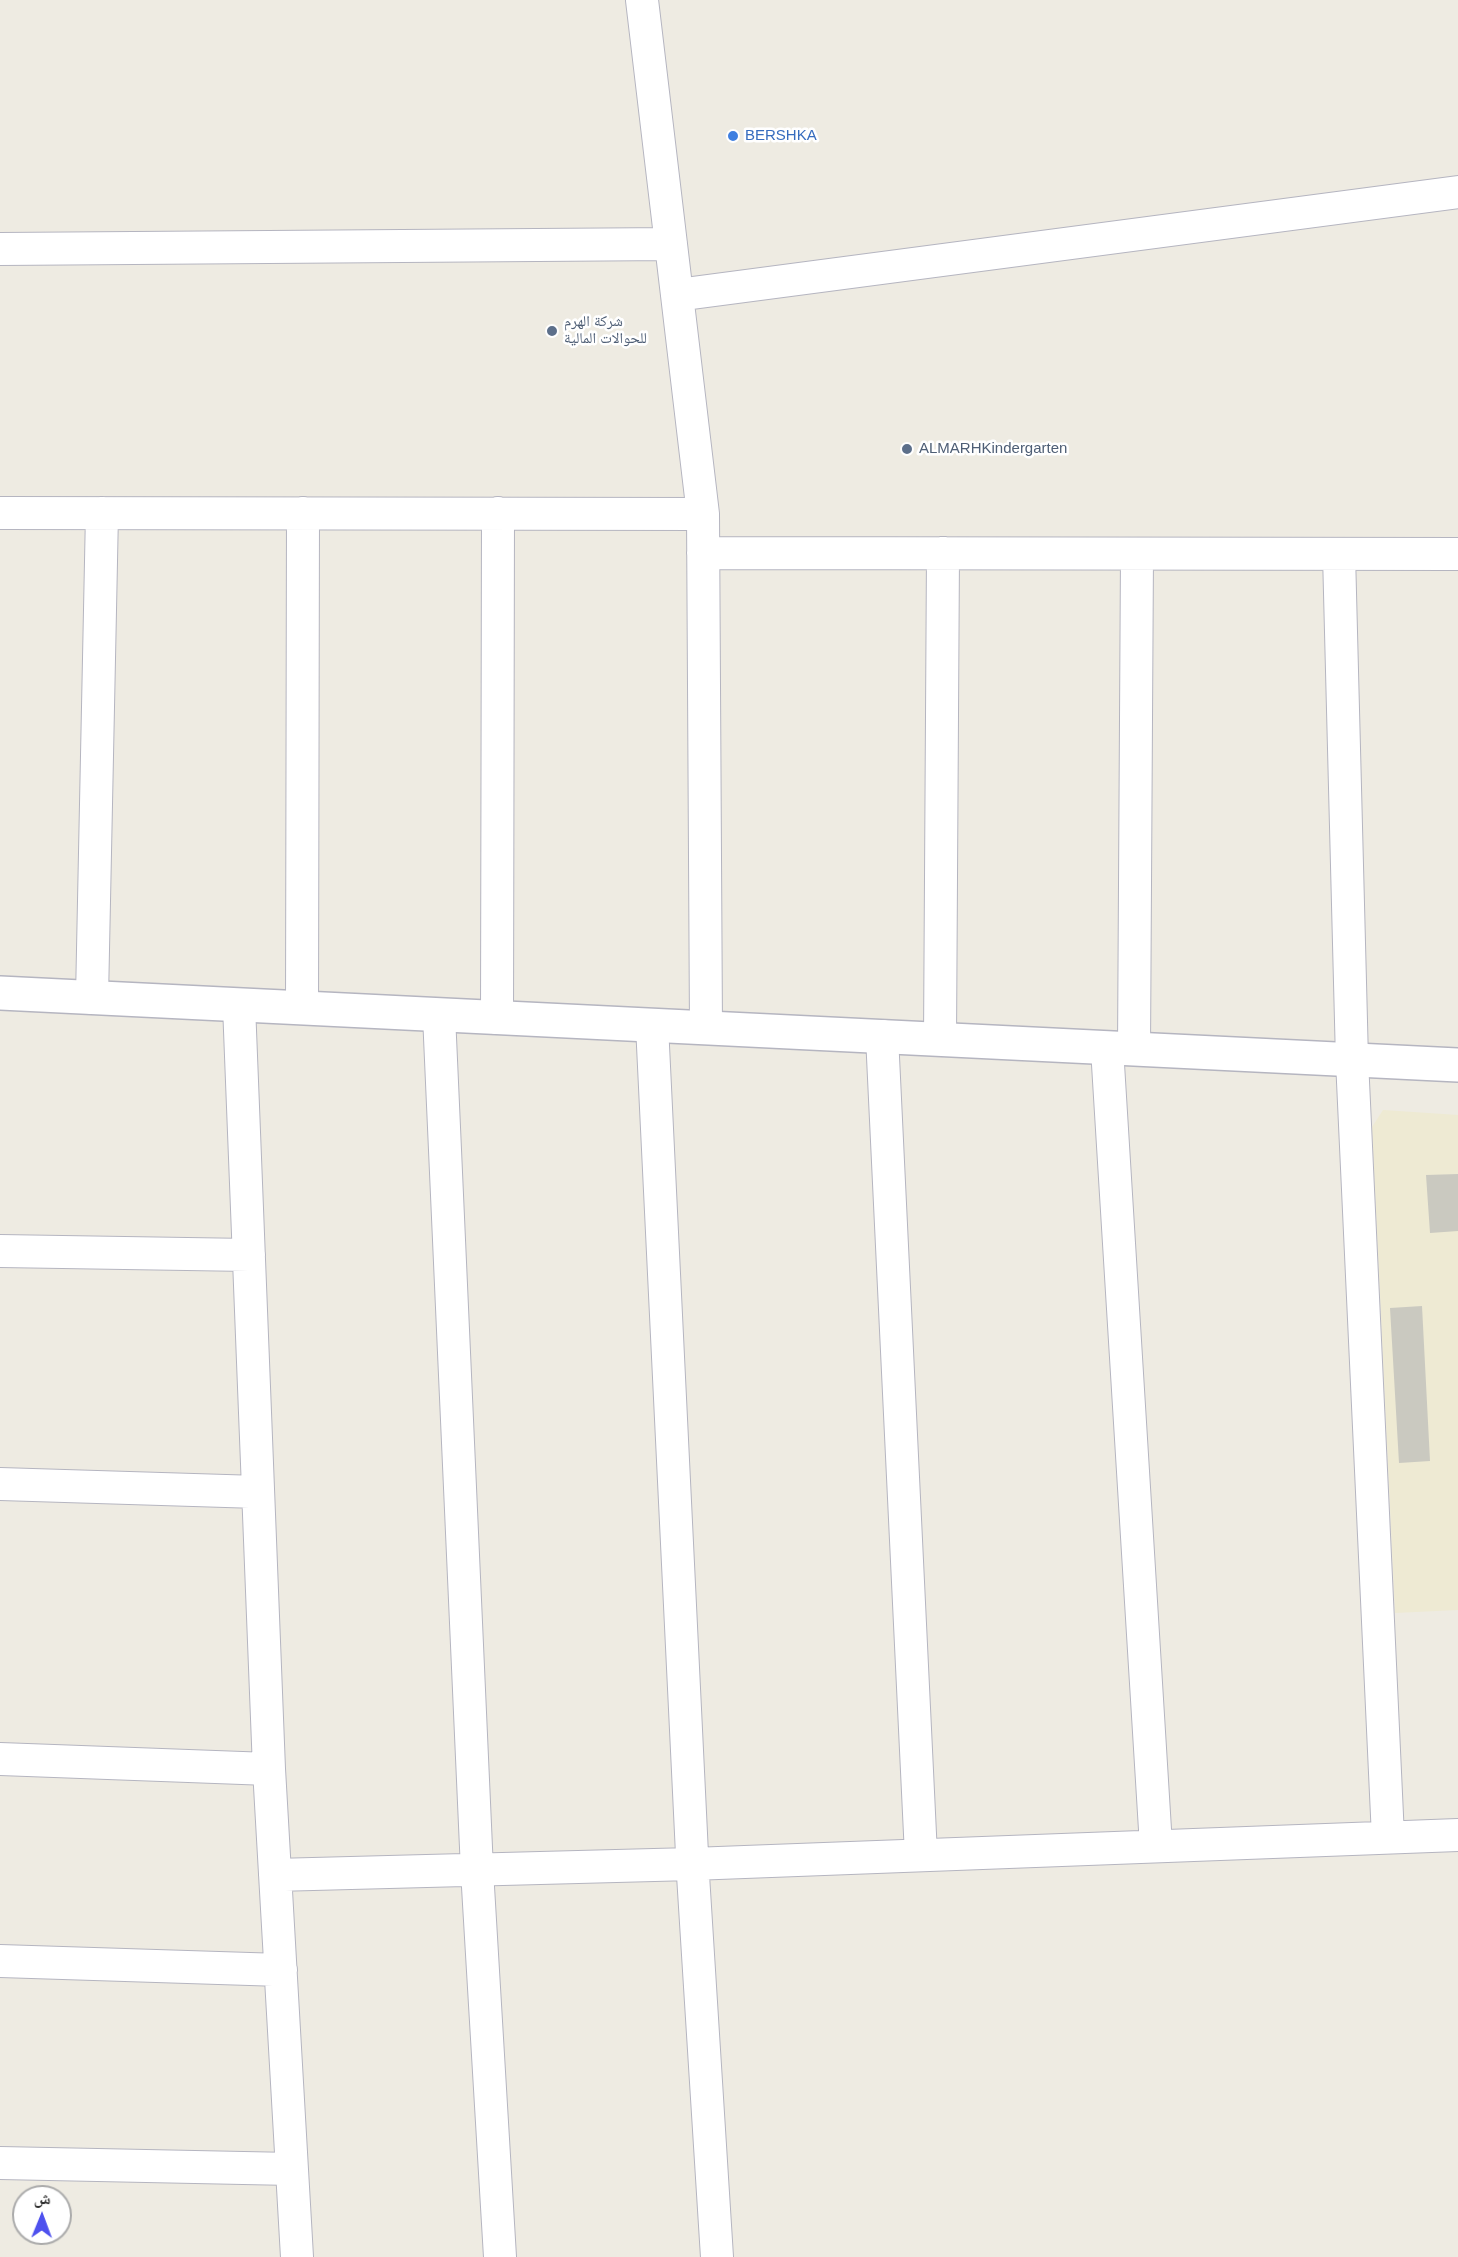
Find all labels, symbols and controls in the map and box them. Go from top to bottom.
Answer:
place label: BERSHKA [745,127,817,145]
marker: BERSHKA [726,129,740,143]
place label: شركة الهرم للحوالات المالية [564,313,647,348]
marker: شركة الهرم للحوالات المالية [545,324,559,338]
place label: ALMARHKindergarten [919,440,1067,458]
marker: ALMARHKindergarten [900,442,914,456]
north arrow [12,2185,72,2245]
text: ش [34,2190,51,2207]

